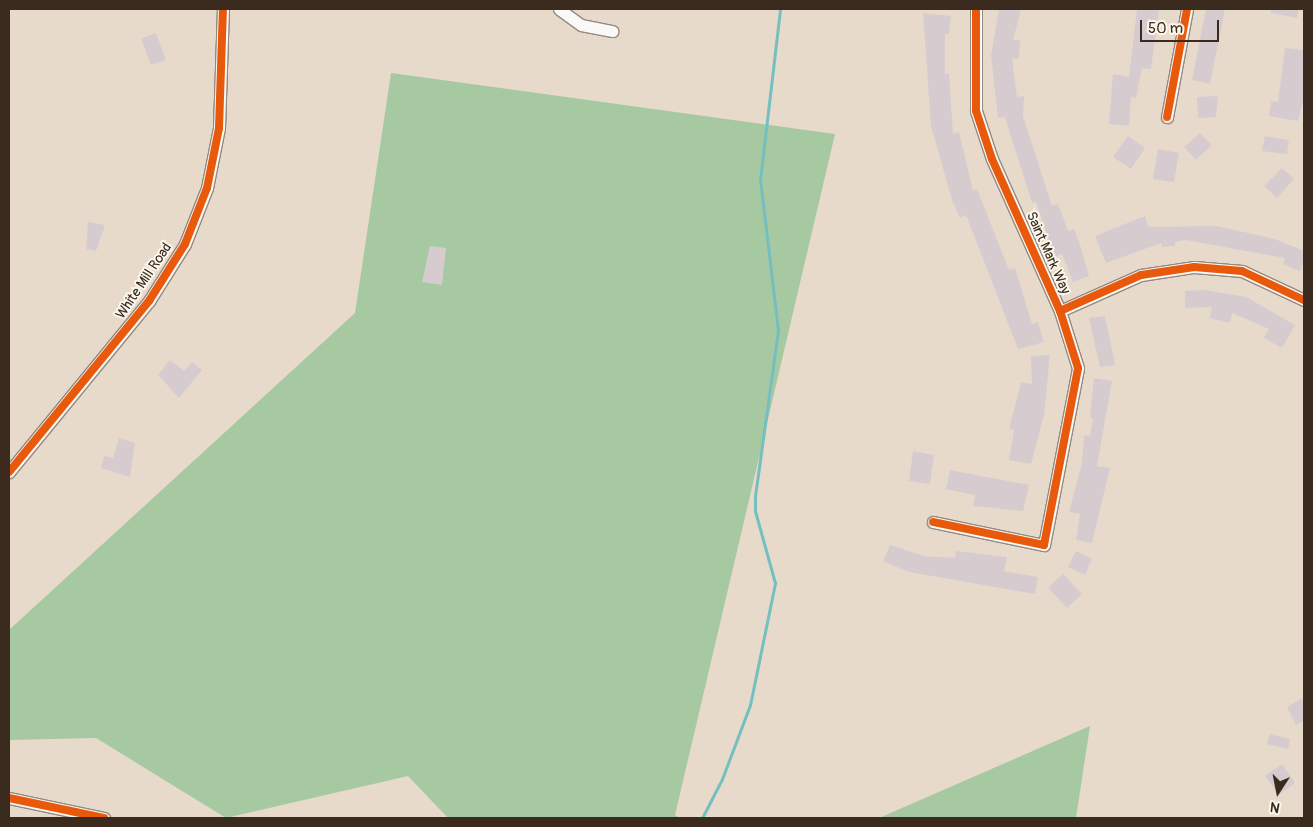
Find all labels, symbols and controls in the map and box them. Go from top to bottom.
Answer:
scale bar [1143,10,1222,42]
text: 50 m [1148,19,1183,38]
street label: Saint Mark Way [1022,209,1074,297]
street label: White Mill Road [112,240,176,322]
north arrow [1253,767,1303,817]
text: N [1269,798,1281,816]

